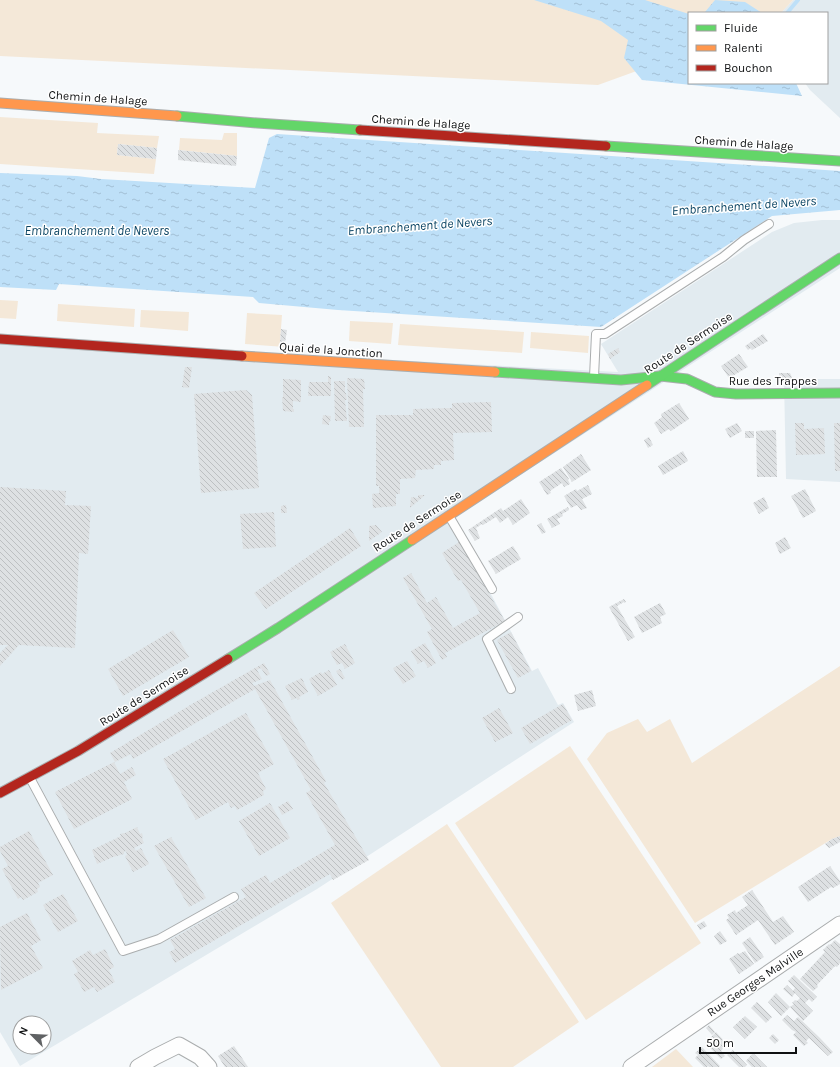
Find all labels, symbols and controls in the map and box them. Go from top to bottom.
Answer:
legend [688,12,828,84]
text: Fluide [724,21,758,35]
text: Ralenti [724,41,763,55]
text: Bouchon [724,61,773,75]
street label: Chemin de Halage [48,88,148,108]
street label: Chemin de Halage [371,112,471,132]
street label: Chemin de Halage [694,133,794,153]
water label: Embranchement de Nevers [671,193,817,218]
water label: Embranchement de Nevers [347,213,493,238]
water label: Embranchement de Nevers [24,223,170,238]
street label: Route de Sermoise [641,309,735,377]
street label: Quai de la Jonction [279,339,383,361]
street label: Rue des Trappes [729,374,817,388]
street label: Route de Sermoise [370,487,464,555]
street label: Route de Sermoise [97,663,191,729]
street label: Rue Georges Malville [704,945,806,1019]
north arrow [12,1015,52,1055]
text: N [16,1025,31,1037]
scale bar [700,1029,796,1055]
text: 50 m [706,1036,734,1050]

